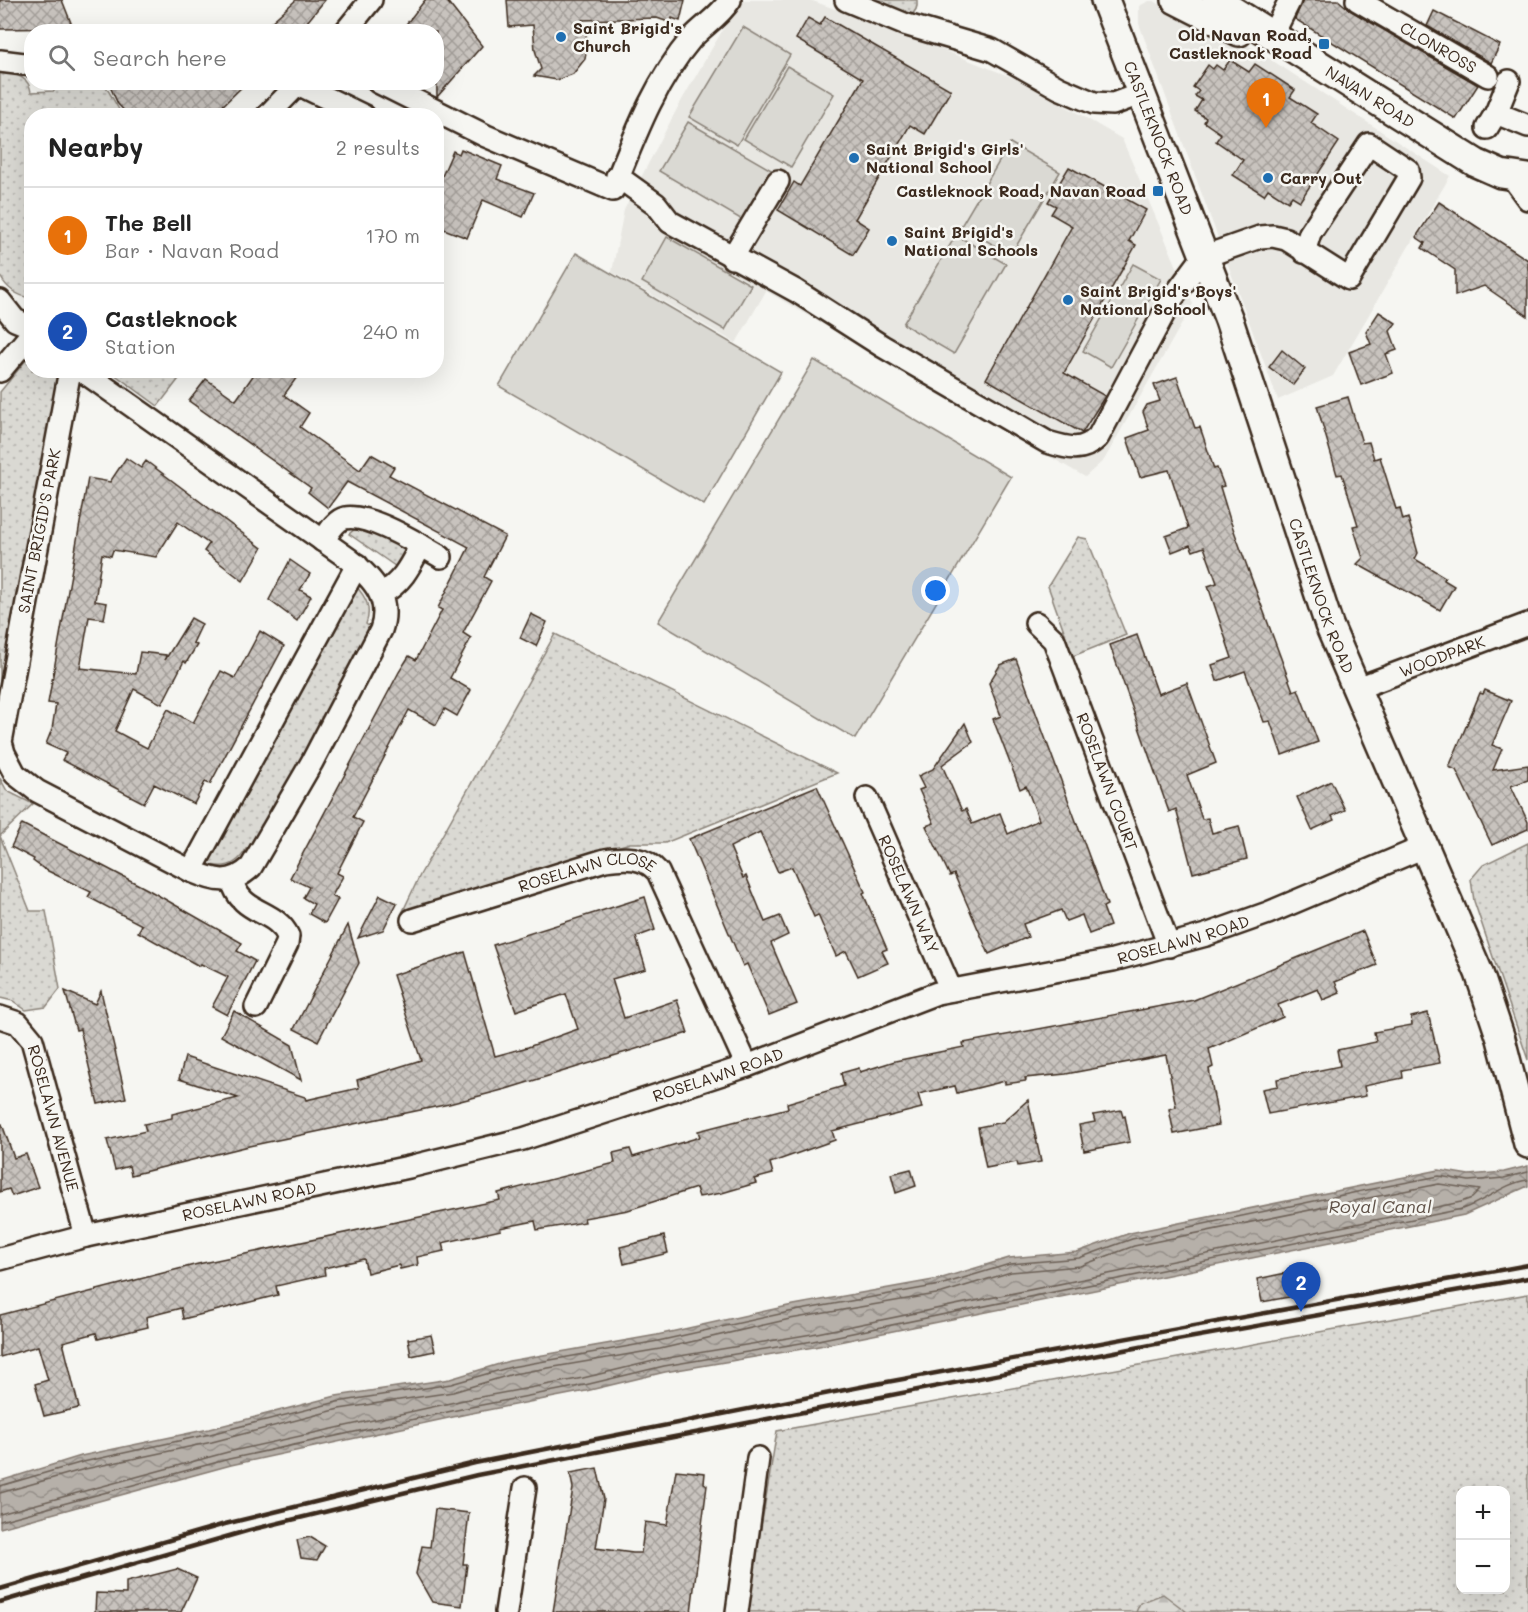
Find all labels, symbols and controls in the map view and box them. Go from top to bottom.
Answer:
street label: CLONROSS [1396,16,1481,77]
place label: Saint Brigid's Church [573,17,682,56]
search box [24,24,444,90]
place label: Old Navan Road, Castleknock Road [1169,24,1312,63]
marker: Saint Brigid's Church [554,30,568,44]
marker: Old Navan Road, Castleknock Road [1317,37,1331,51]
icon: search [45,41,78,74]
text: Search here [93,43,227,72]
street label: CASTLEKNOCK ROAD [1120,58,1198,218]
street label: NAVAN ROAD [1322,60,1419,132]
pin: 1 [1246,78,1286,128]
text: Nearby [48,130,143,164]
text: 2 results [336,134,420,160]
place label: Saint Brigid's Girls' National School [866,138,1024,177]
marker: Saint Brigid's Girls' National School [847,151,861,165]
place label: Carry Out [1280,167,1362,188]
marker: Carry Out [1261,171,1275,185]
place label: Castleknock Road, Navan Road [896,180,1146,201]
marker: Castleknock Road, Navan Road [1151,184,1165,198]
text: The Bell [105,208,192,237]
place label: Saint Brigid's National Schools [904,221,1038,260]
text: 1 [63,222,72,248]
text: 170 m [365,222,420,248]
marker: Saint Brigid's National Schools [885,234,899,248]
text: Bar · Navan Road [105,237,279,263]
place label: Saint Brigid's Boys' National School [1080,280,1237,319]
marker: Saint Brigid's Boys' National School [1061,293,1075,307]
text: Castleknock [105,304,238,333]
text: 2 [62,318,73,344]
text: 240 m [362,318,420,344]
text: Station [105,333,175,359]
street label: SAINT BRIGID'S PARK [12,447,65,615]
street label: CASTLEKNOCK ROAD [1285,515,1360,676]
your location [921,576,950,605]
street label: WOODPARK [1396,630,1488,681]
street label: ROSELAWN COURT [1072,710,1143,853]
street label: ROSELAWN WAY [874,831,945,957]
street label: ROSELAWN CLOSE [516,847,661,896]
street label: ROSELAWN ROAD [1115,910,1252,968]
street label: ROSELAWN AVENUE [24,1042,84,1194]
street label: ROSELAWN ROAD [650,1042,786,1106]
street label: ROSELAWN ROAD [180,1176,318,1225]
water label: Royal Canal [1329,1194,1432,1218]
pin: 2 [1282,1262,1320,1312]
map controls [1456,1486,1510,1594]
button: + [1456,1486,1510,1540]
button: − [1456,1540,1510,1594]

